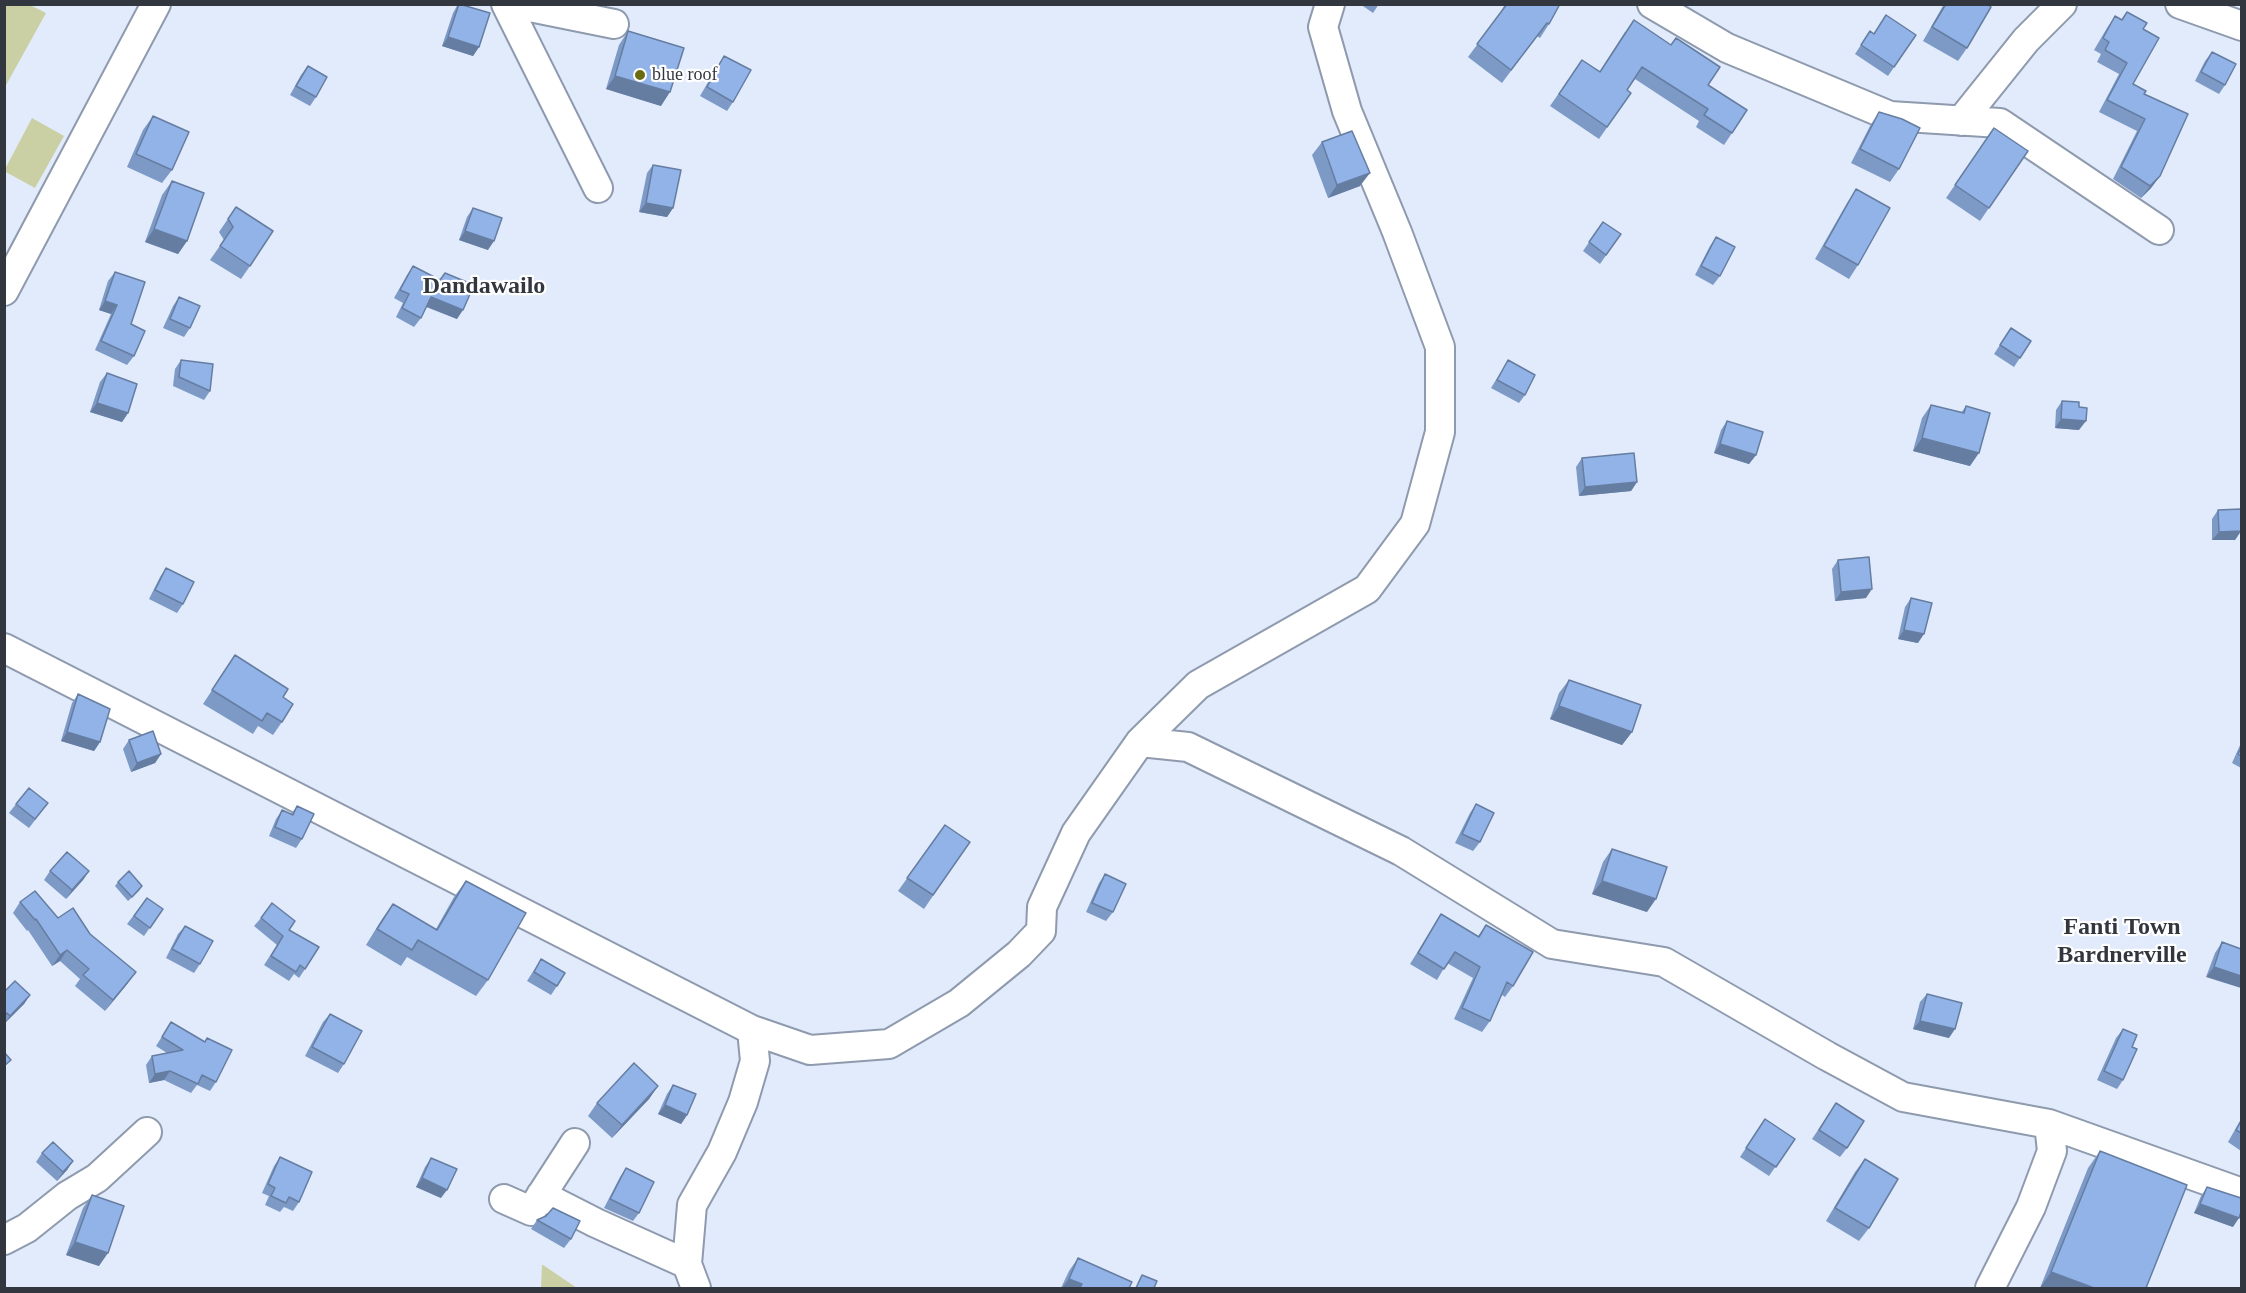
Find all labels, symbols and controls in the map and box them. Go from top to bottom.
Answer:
place label: blue roof [652,64,717,86]
marker: blue roof [633,68,647,82]
district label: Dandawailo [423,273,545,301]
district label: Fanti Town Bardnerville [2057,914,2187,970]

